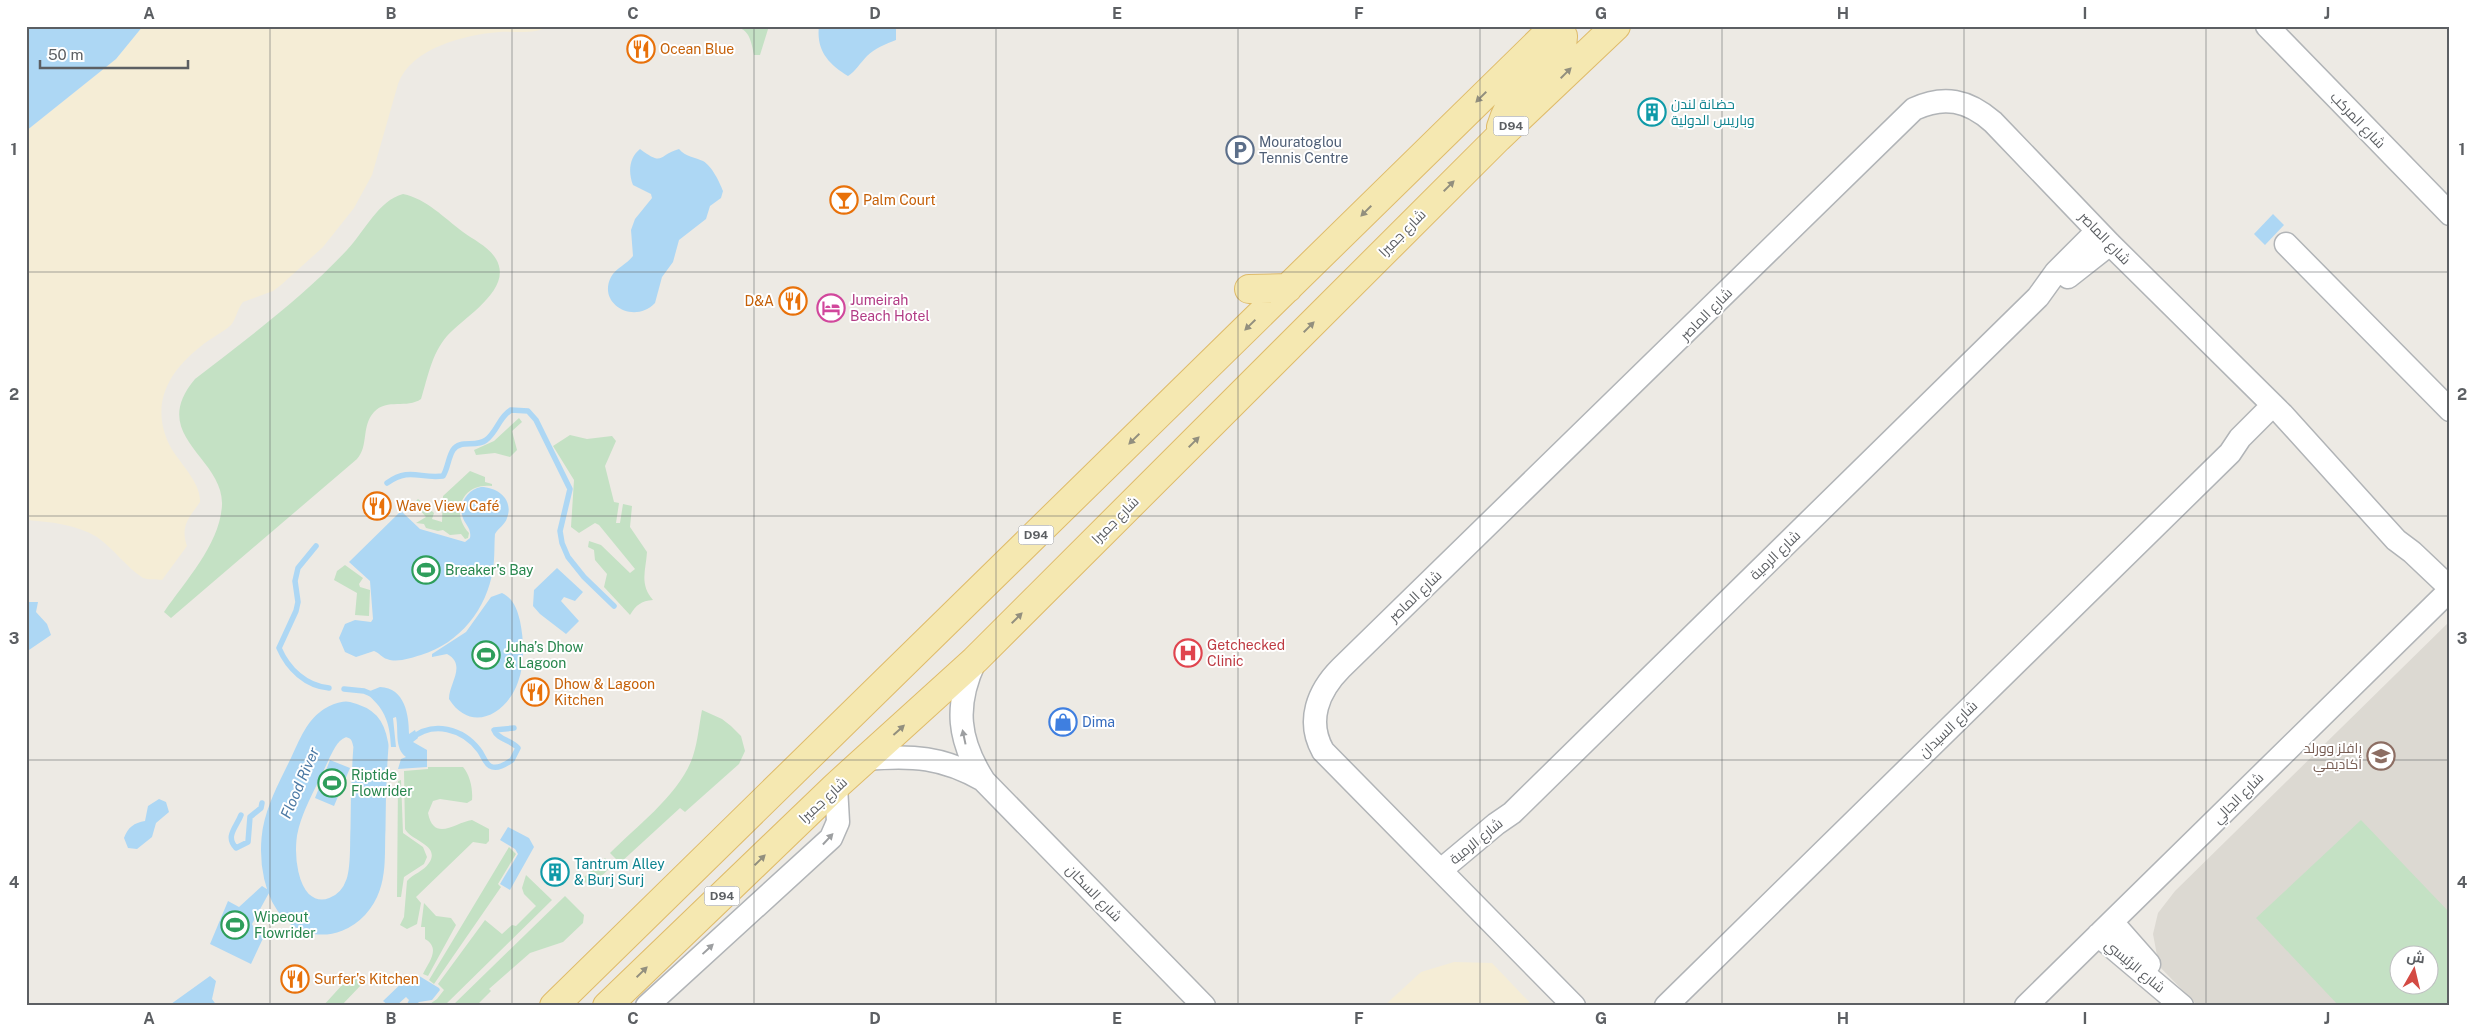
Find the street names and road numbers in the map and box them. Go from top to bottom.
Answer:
street label: شارع المركب [2327,89,2389,152]
road number: D94 [1494,116,1528,136]
street label: شارع جميرا [1375,206,1430,261]
street label: شارع الماصر [2075,208,2134,268]
street label: شارع الماصر [1676,285,1736,345]
street label: شارع جميرا [1088,493,1143,548]
road number: D94 [1018,526,1054,544]
street label: شارع الرمية [1747,527,1804,584]
street label: شارع الماصر [1385,567,1445,626]
street label: شارع السيدان [1916,697,1981,761]
street label: شارع الجالي [2209,769,2269,829]
street label: شارع جميرا [796,774,851,827]
street label: شارع الرمية [1446,815,1506,868]
street label: شارع السكان [1062,861,1125,925]
road number: D94 [704,886,740,906]
street label: شارع الرئيسي [2100,936,2168,998]

